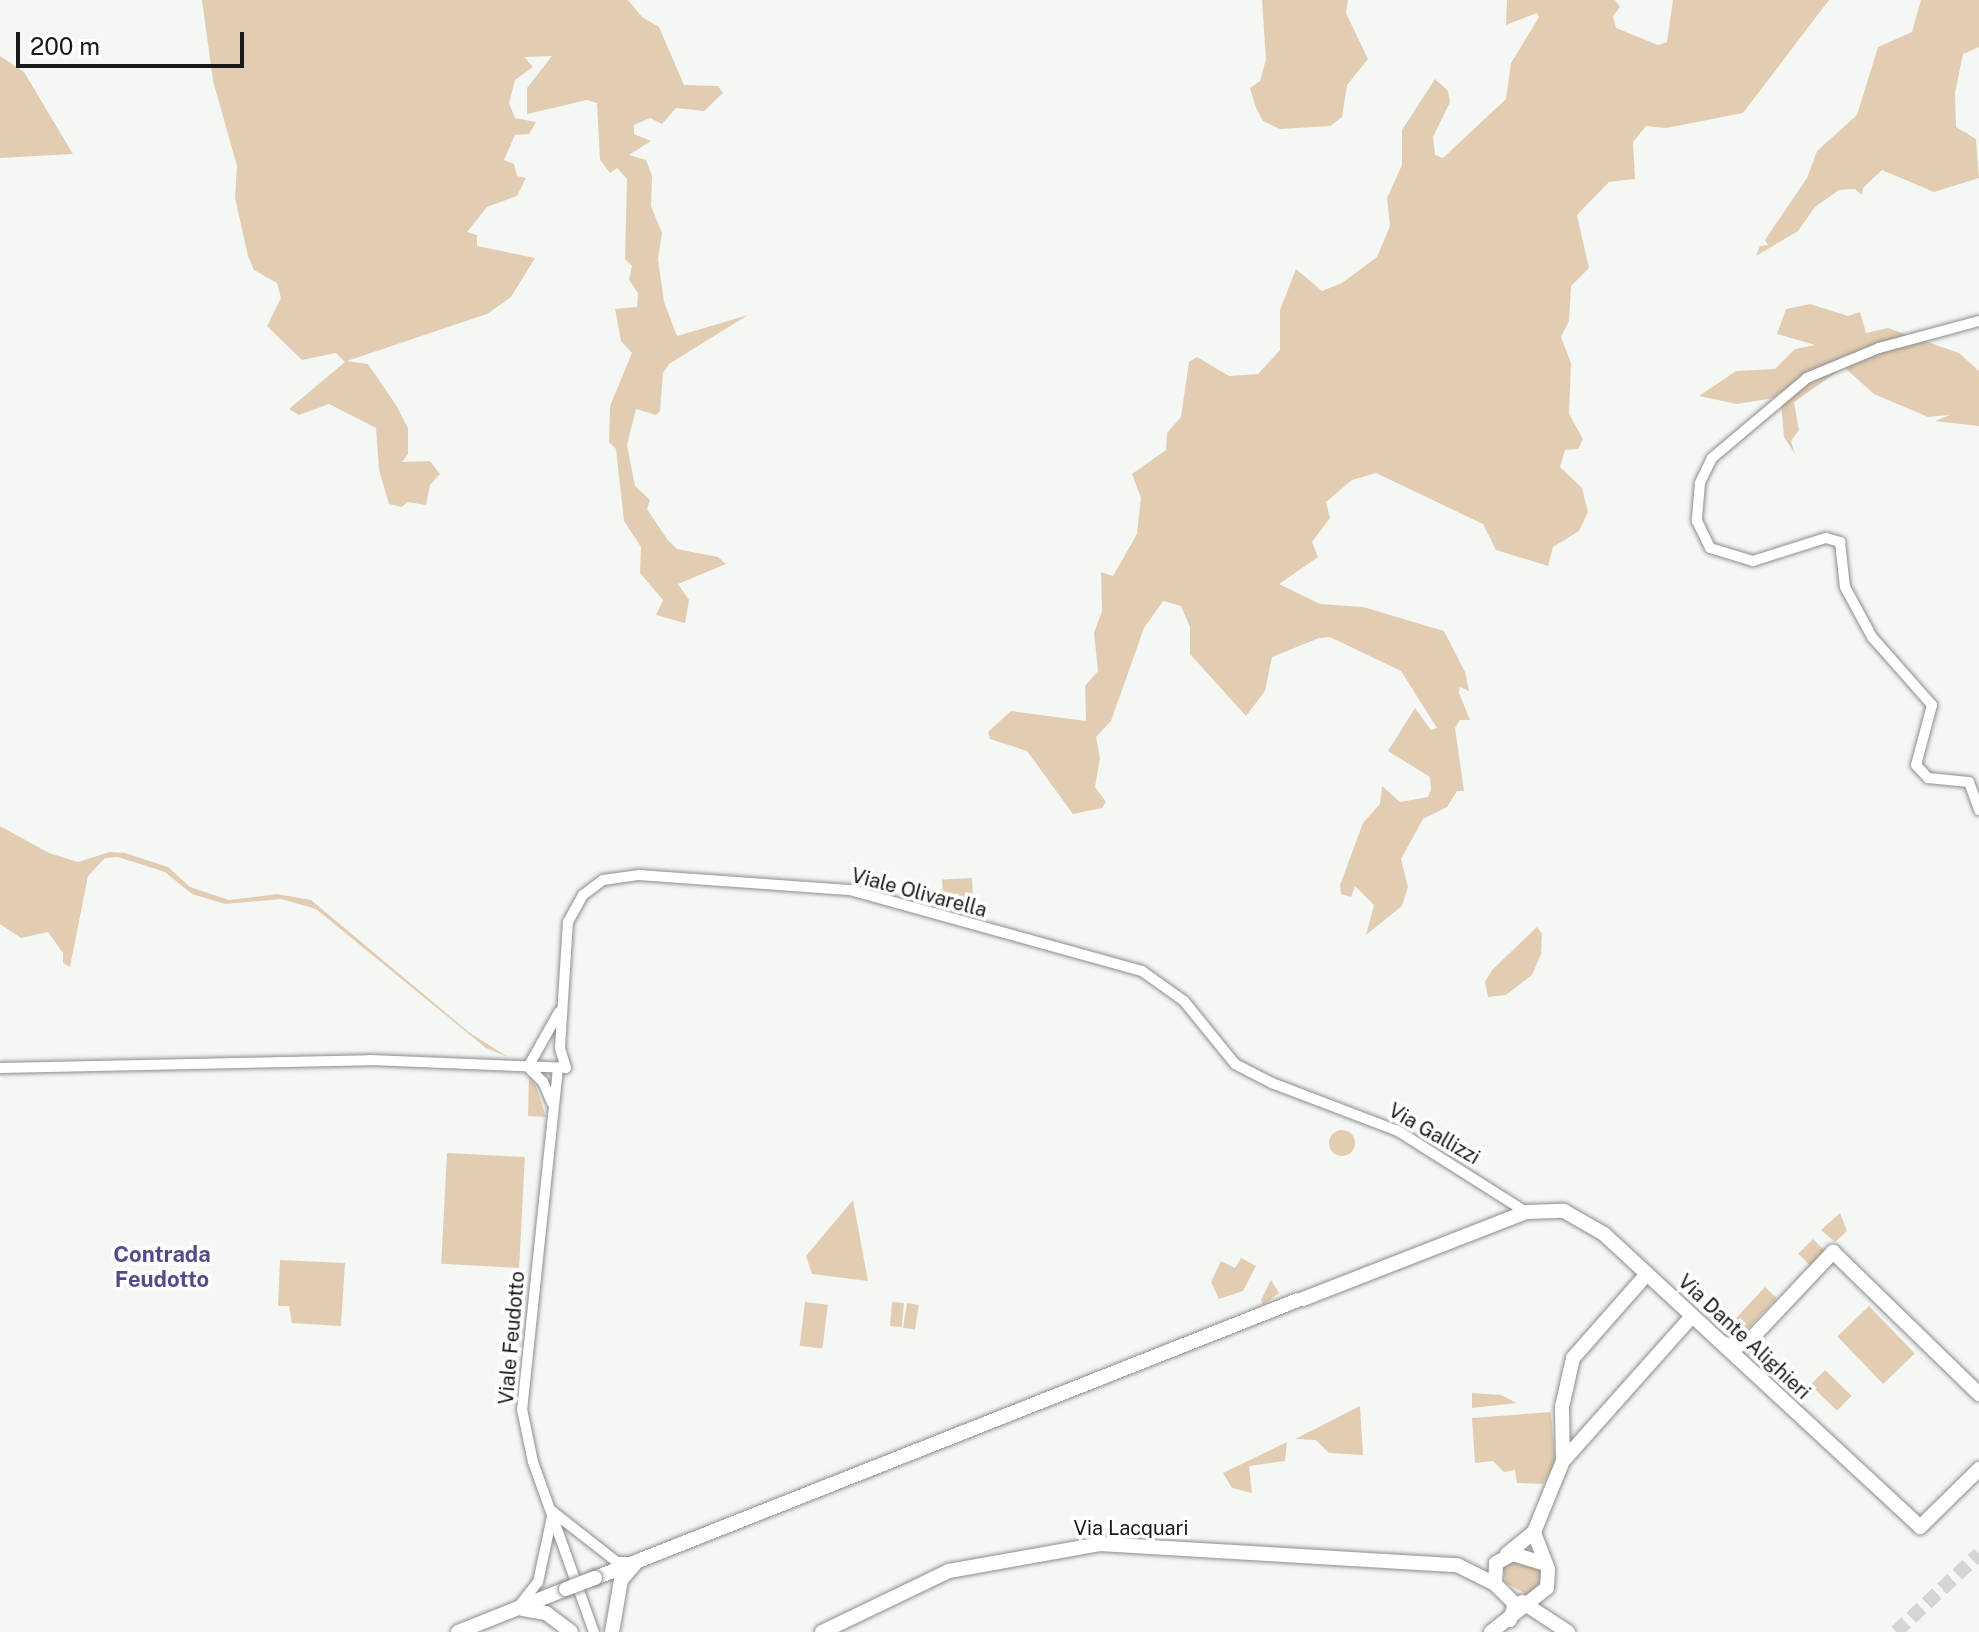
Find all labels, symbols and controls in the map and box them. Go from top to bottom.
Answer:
scale bar [20,16,248,66]
text: 200 m [30,32,100,60]
street label: Viale Olivarella [849,863,989,923]
street label: Via Gallizzi [1384,1098,1484,1170]
district label: Contrada Feudotto [113,1241,211,1292]
street label: Viale Feudotto [494,1270,530,1406]
street label: Via Dante Alighieri [1673,1270,1815,1404]
street label: Via Lacquari [1074,1516,1188,1540]

